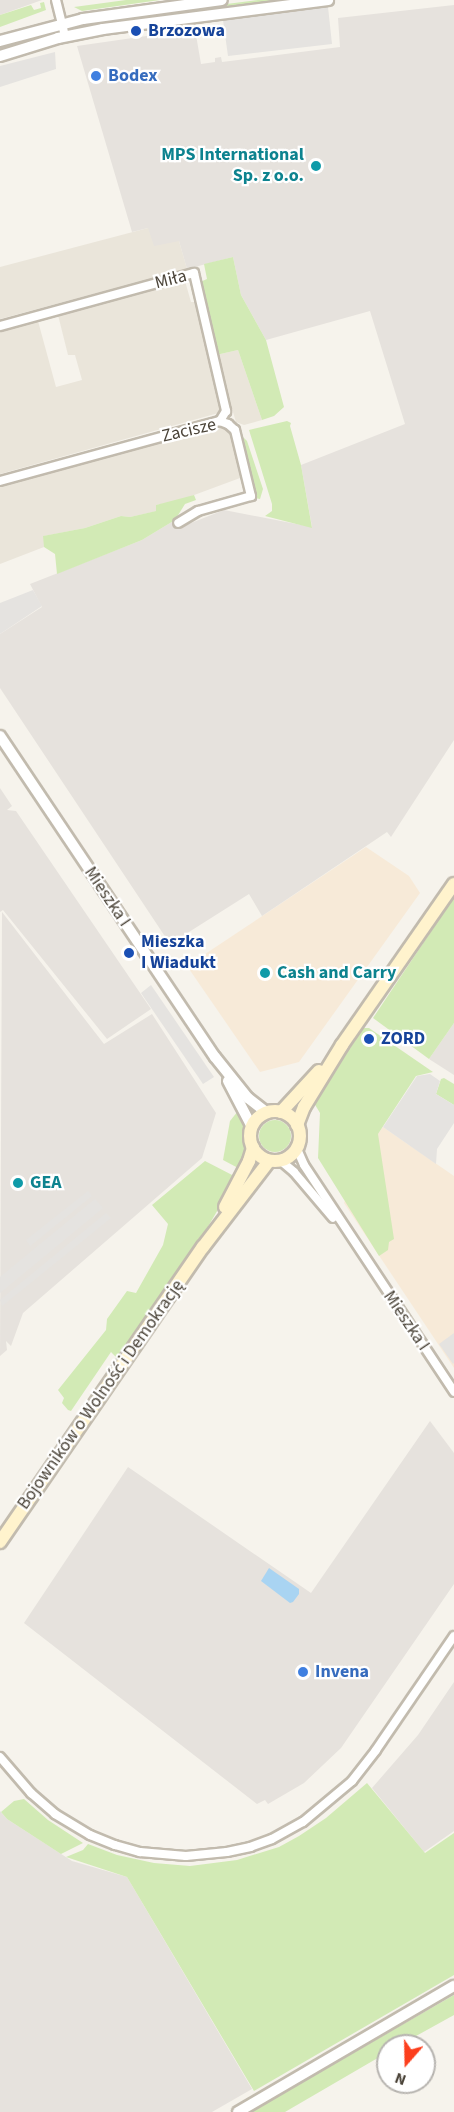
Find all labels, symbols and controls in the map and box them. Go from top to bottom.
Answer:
place label: Brzozowa [148,20,225,42]
marker: Brzozowa [129,24,143,38]
place label: Bodex [108,65,157,87]
marker: Bodex [89,69,103,83]
place label: MPS International Sp. z o.o. [161,145,304,188]
marker: MPS International Sp. z o.o. [309,159,323,173]
street label: Miła [153,266,189,294]
street label: Zacisze [160,414,218,448]
street label: Mieszka I [79,863,135,931]
place label: Mieszka I Wiadukt [141,932,216,974]
marker: Mieszka I Wiadukt [122,946,136,960]
place label: Cash and Carry [277,962,396,984]
marker: Cash and Carry [258,966,272,980]
place label: ZORD [381,1028,425,1050]
marker: ZORD [362,1032,376,1046]
place label: GEA [30,1172,62,1194]
marker: GEA [11,1176,25,1190]
street label: Bojowników o Wolność i Demokrację [13,1276,189,1514]
street label: Mieszka I [378,1287,434,1355]
place label: Invena [315,1661,369,1683]
marker: Invena [296,1665,310,1679]
north arrow [376,2034,436,2094]
text: N [392,2067,409,2091]

